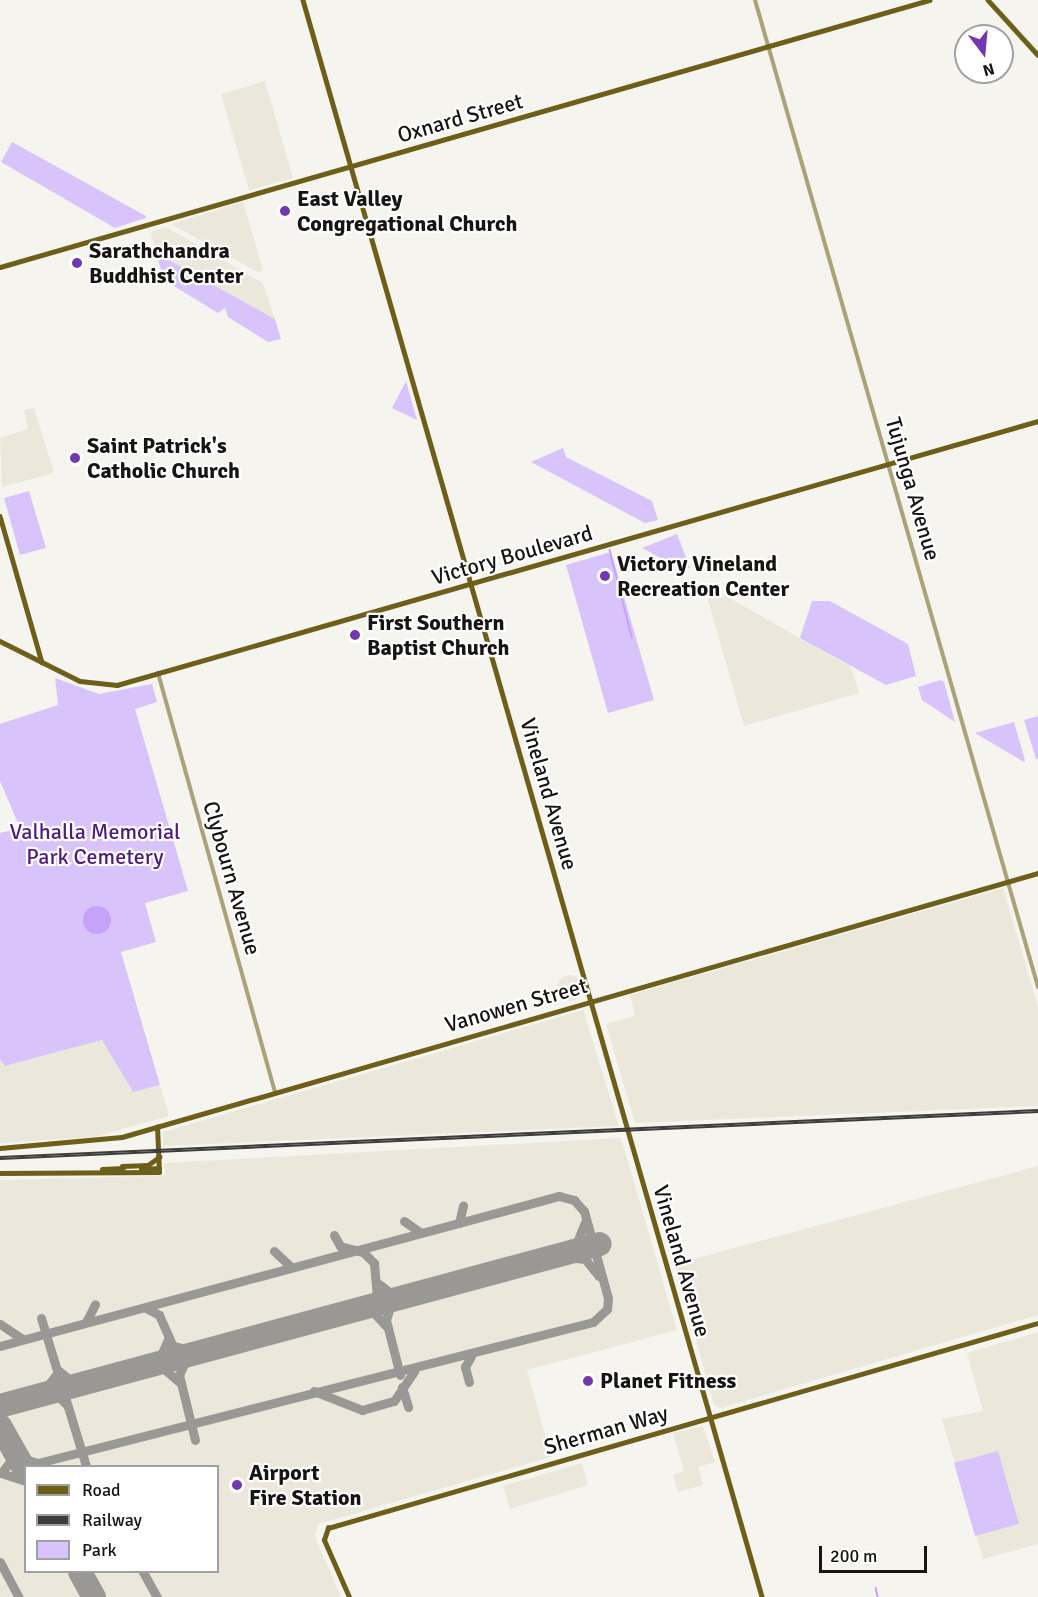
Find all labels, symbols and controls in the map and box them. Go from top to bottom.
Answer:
north arrow [954,24,1014,84]
text: N [980,58,997,81]
street label: Oxnard Street [394,88,526,148]
place label: East Valley Congregational Church [297,185,517,236]
marker: East Valley Congregational Church [278,204,292,218]
place label: Sarathchandra Buddhist Center [89,237,244,288]
marker: Sarathchandra Buddhist Center [70,256,84,270]
street label: Tujunga Avenue [880,414,946,564]
place label: Saint Patrick's Catholic Church [87,432,240,484]
marker: Saint Patrick's Catholic Church [68,451,82,465]
street label: Victory Boulevard [429,519,595,591]
place label: Victory Vineland Recreation Center [617,550,789,602]
marker: Victory Vineland Recreation Center [598,569,612,583]
place label: First Southern Baptist Church [367,609,510,660]
marker: First Southern Baptist Church [348,628,362,642]
street label: Vineland Avenue [515,715,583,873]
street label: Clybourn Avenue [197,798,267,958]
park label: Valhalla Memorial Park Cemetery [9,818,181,870]
street label: Vanowen Street [442,972,590,1038]
street label: Vineland Avenue [648,1182,716,1340]
place label: Planet Fitness [600,1368,736,1394]
marker: Planet Fitness [581,1374,595,1388]
street label: Sherman Way [541,1400,671,1460]
place label: Airport Fire Station [249,1459,361,1510]
legend [24,1465,219,1573]
marker: Airport Fire Station [230,1478,244,1492]
text: Road [82,1479,121,1501]
text: Railway [82,1509,142,1531]
scale bar [822,1534,930,1572]
text: Park [82,1539,117,1561]
text: 200 m [830,1545,877,1567]

